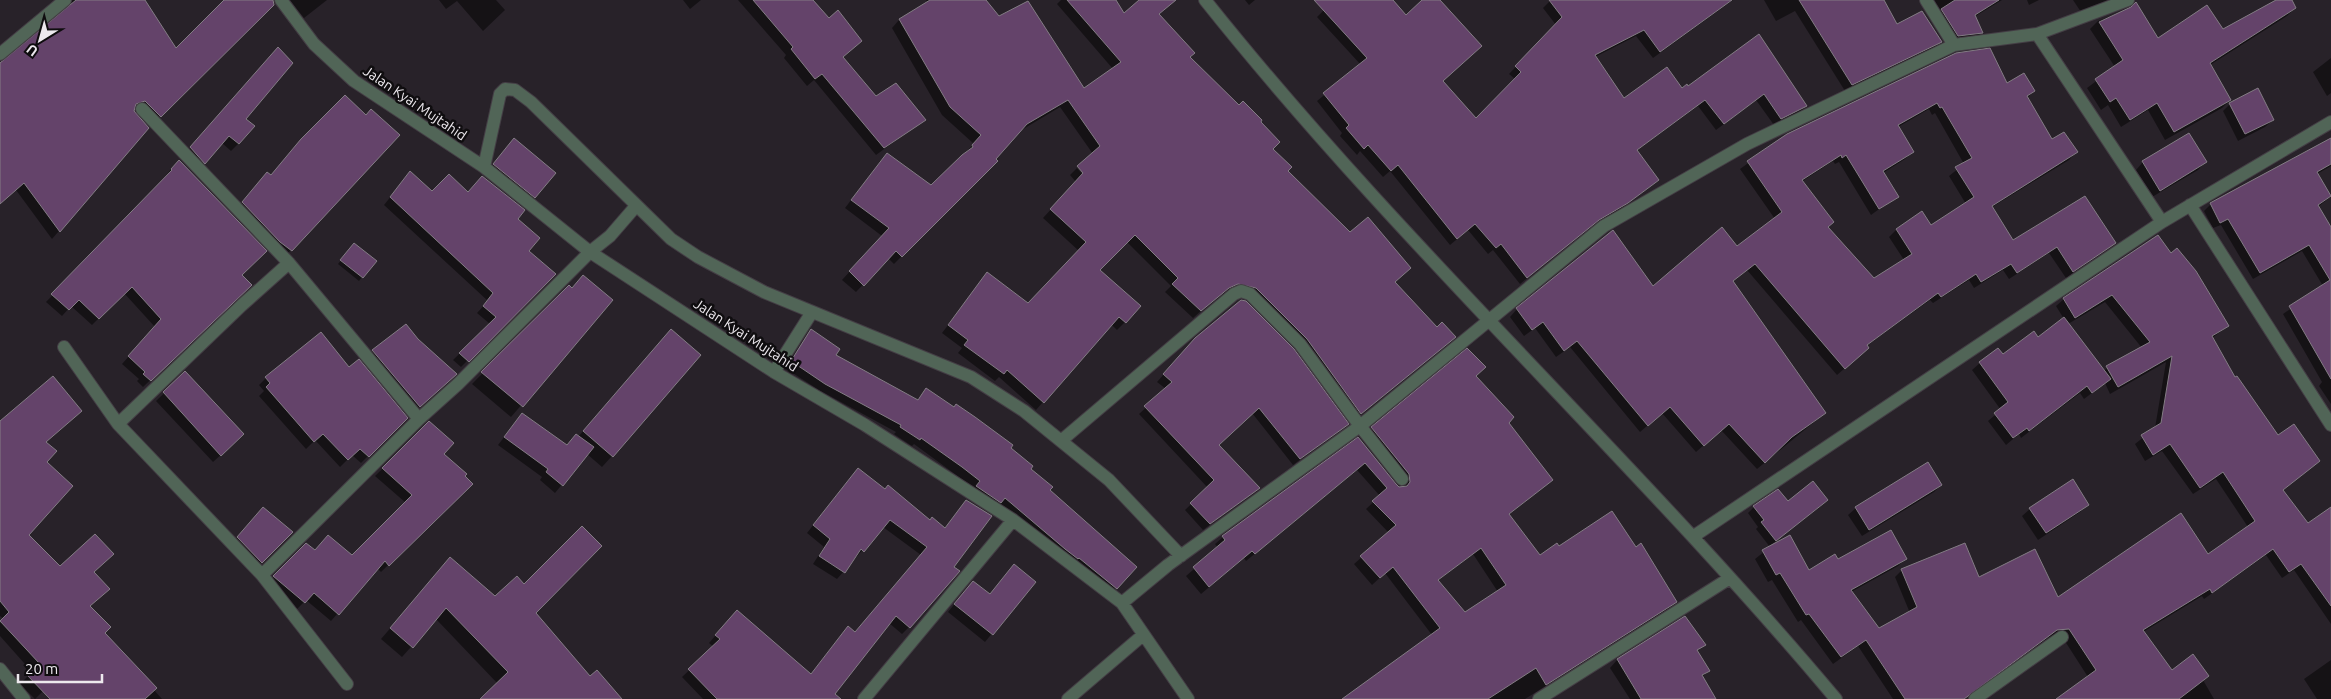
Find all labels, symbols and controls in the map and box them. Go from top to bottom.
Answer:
north arrow [15,15,65,65]
text: U [23,41,41,60]
street label: Jalan Kyai Mujtahid [360,63,470,143]
street label: Jalan Kyai Mujtahid [691,295,801,375]
scale bar [18,652,101,684]
text: 20 m [25,660,58,677]

